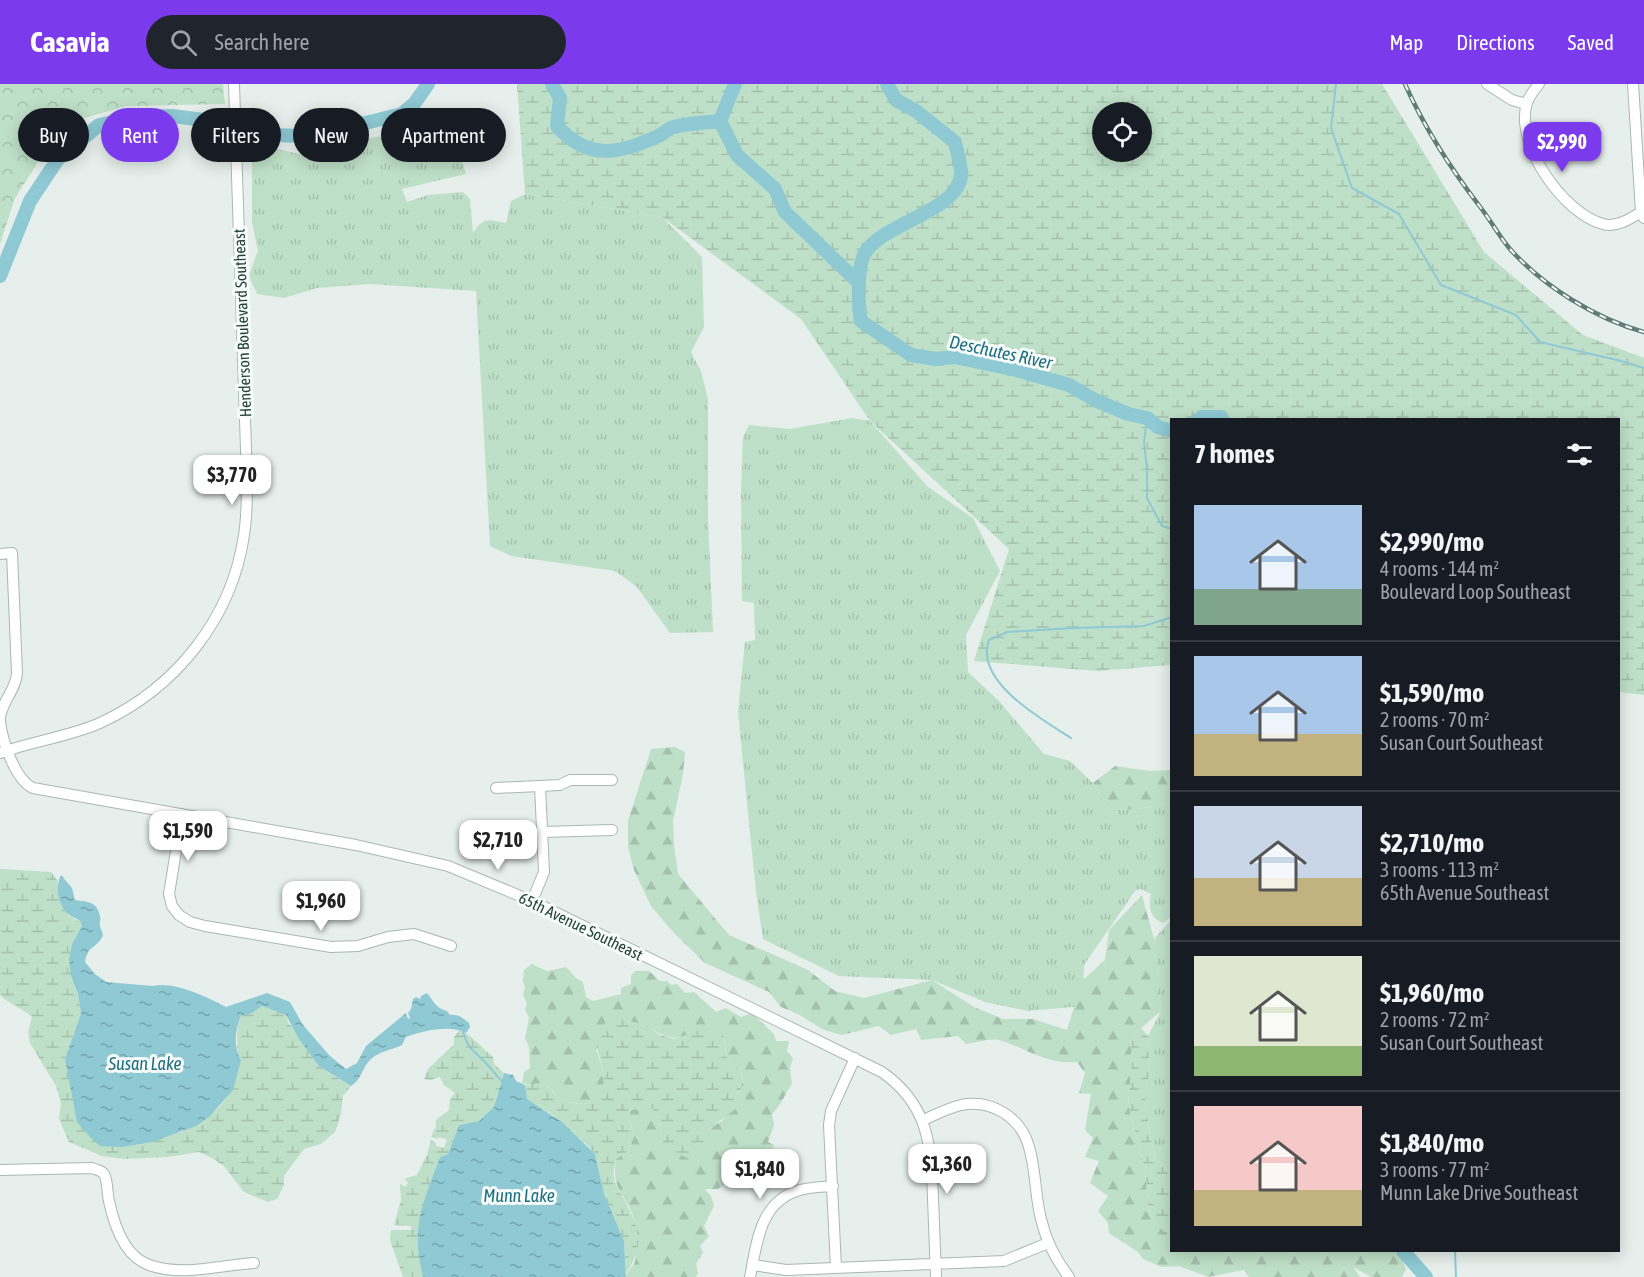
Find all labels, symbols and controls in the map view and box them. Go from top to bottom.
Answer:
search box [146,15,566,69]
text: Casavia [30,26,110,58]
icon: search [167,26,200,59]
text: Search here [215,29,309,55]
text: Map [1389,30,1423,54]
text: Directions [1456,30,1535,54]
text: Saved [1568,30,1614,54]
map controls [1092,102,1152,162]
button: locate [1092,102,1152,162]
chip: Buy [18,108,89,162]
chip: Rent [101,108,179,162]
chip: Filters [191,108,281,162]
chip: New [293,108,369,162]
chip: Apartment [381,108,506,162]
pin: $2,990 [1513,122,1611,173]
text: $2,990 [1537,130,1587,153]
street label: Henderson Boulevard Southeast [230,228,254,418]
water label: Deschutes River [948,331,1055,373]
icon: filters [1563,438,1596,471]
text: 7 homes [1194,439,1274,469]
pin: $3,770 [183,455,281,506]
text: $3,770 [207,463,257,486]
text: $2,990/mo [1380,527,1484,557]
icon: home [1242,529,1314,601]
text: 4 rooms · 144 m² [1380,557,1499,580]
text: Boulevard Loop Southeast [1380,580,1571,603]
text: $1,590/mo [1380,678,1484,708]
icon: home [1242,680,1314,752]
text: 2 rooms · 70 m² [1380,708,1490,731]
text: Susan Court Southeast [1380,731,1543,754]
pin: $1,590 [139,811,237,862]
text: $1,590 [163,819,213,842]
pin: $2,710 [449,820,547,871]
text: $2,710 [473,828,523,851]
text: $2,710/mo [1380,828,1484,858]
icon: home [1242,830,1314,902]
text: 3 rooms · 113 m² [1380,858,1499,881]
pin: $1,960 [272,881,370,932]
text: 65th Avenue Southeast [1380,881,1549,904]
street label: 65th Avenue Southeast [516,888,646,964]
text: $1,960 [296,889,346,912]
text: $1,960/mo [1380,978,1484,1008]
icon: home [1242,980,1314,1052]
text: 2 rooms · 72 m² [1380,1008,1490,1031]
text: Susan Court Southeast [1380,1031,1543,1054]
water label: Susan Lake [107,1053,182,1074]
text: $1,840/mo [1380,1128,1484,1158]
icon: home [1242,1130,1314,1202]
pin: $1,360 [898,1144,996,1195]
pin: $1,840 [711,1149,809,1200]
text: $1,360 [922,1152,972,1175]
text: $1,840 [735,1157,785,1180]
text: 3 rooms · 77 m² [1380,1158,1490,1181]
text: Munn Lake Drive Southeast [1380,1181,1578,1204]
water label: Munn Lake [483,1185,555,1206]

